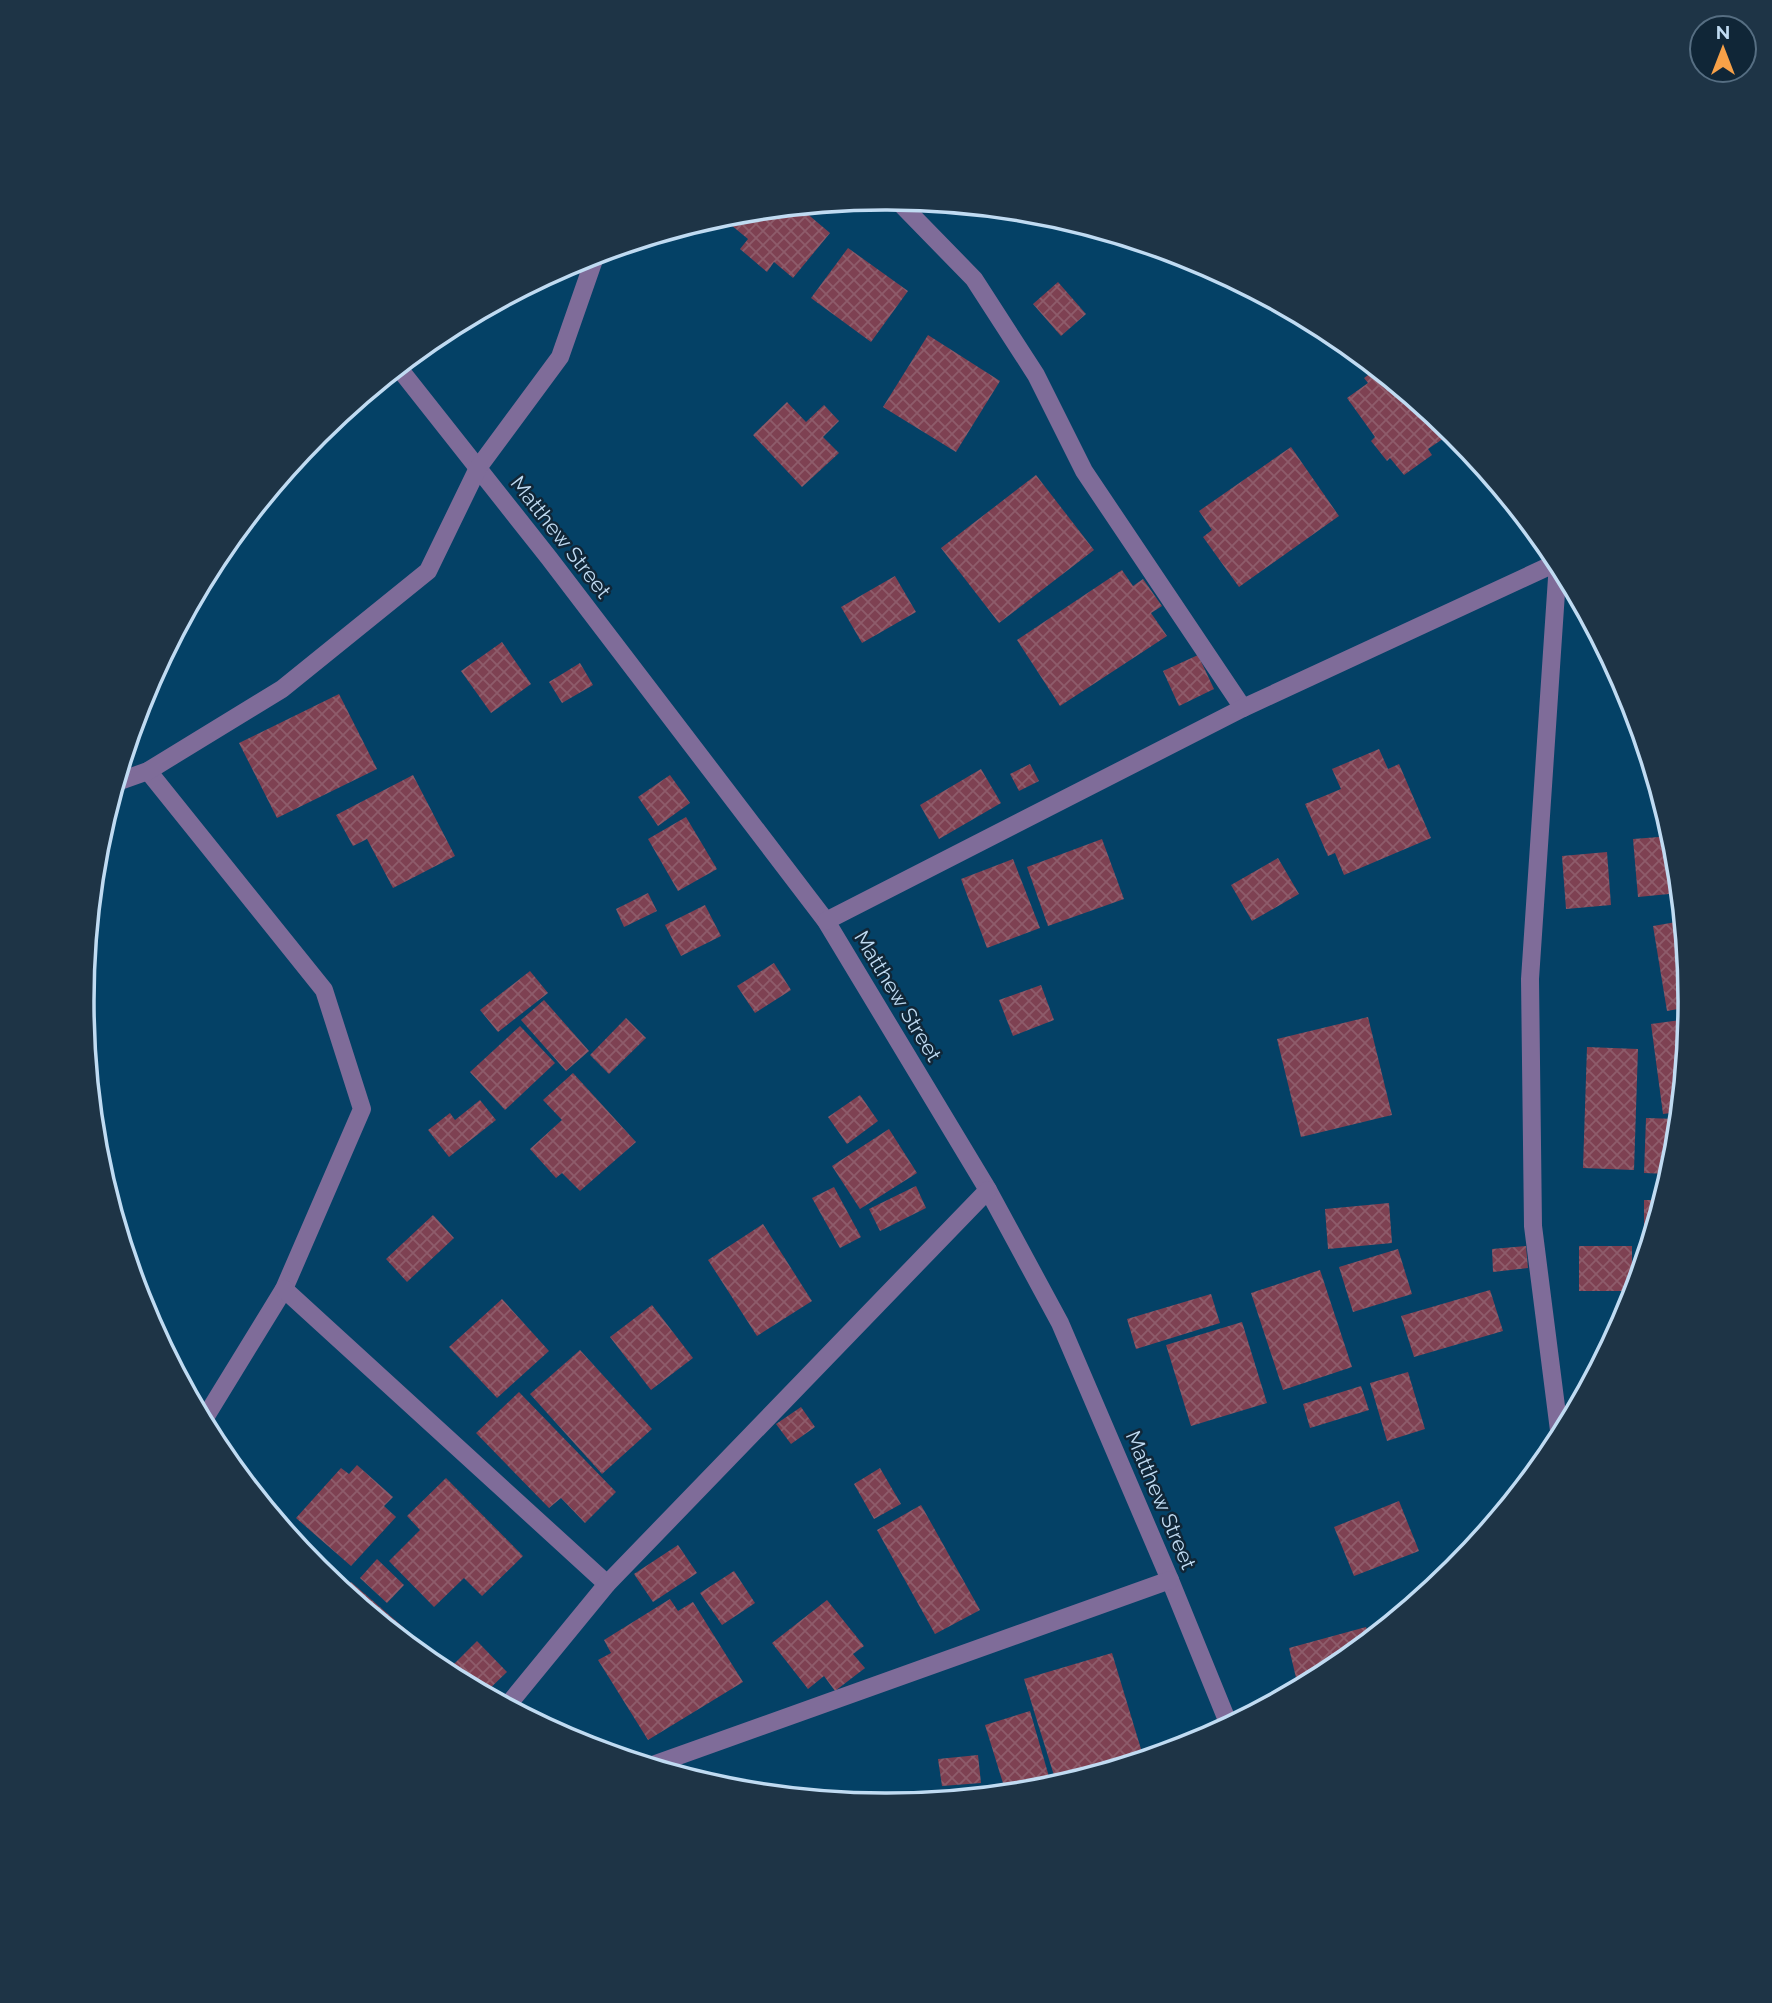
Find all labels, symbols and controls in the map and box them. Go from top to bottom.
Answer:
north arrow [1688,14,1758,84]
text: N [1716,21,1730,43]
street label: Matthew Street [506,471,616,603]
street label: Matthew Street [849,926,947,1066]
street label: Matthew Street [1121,1427,1201,1573]

